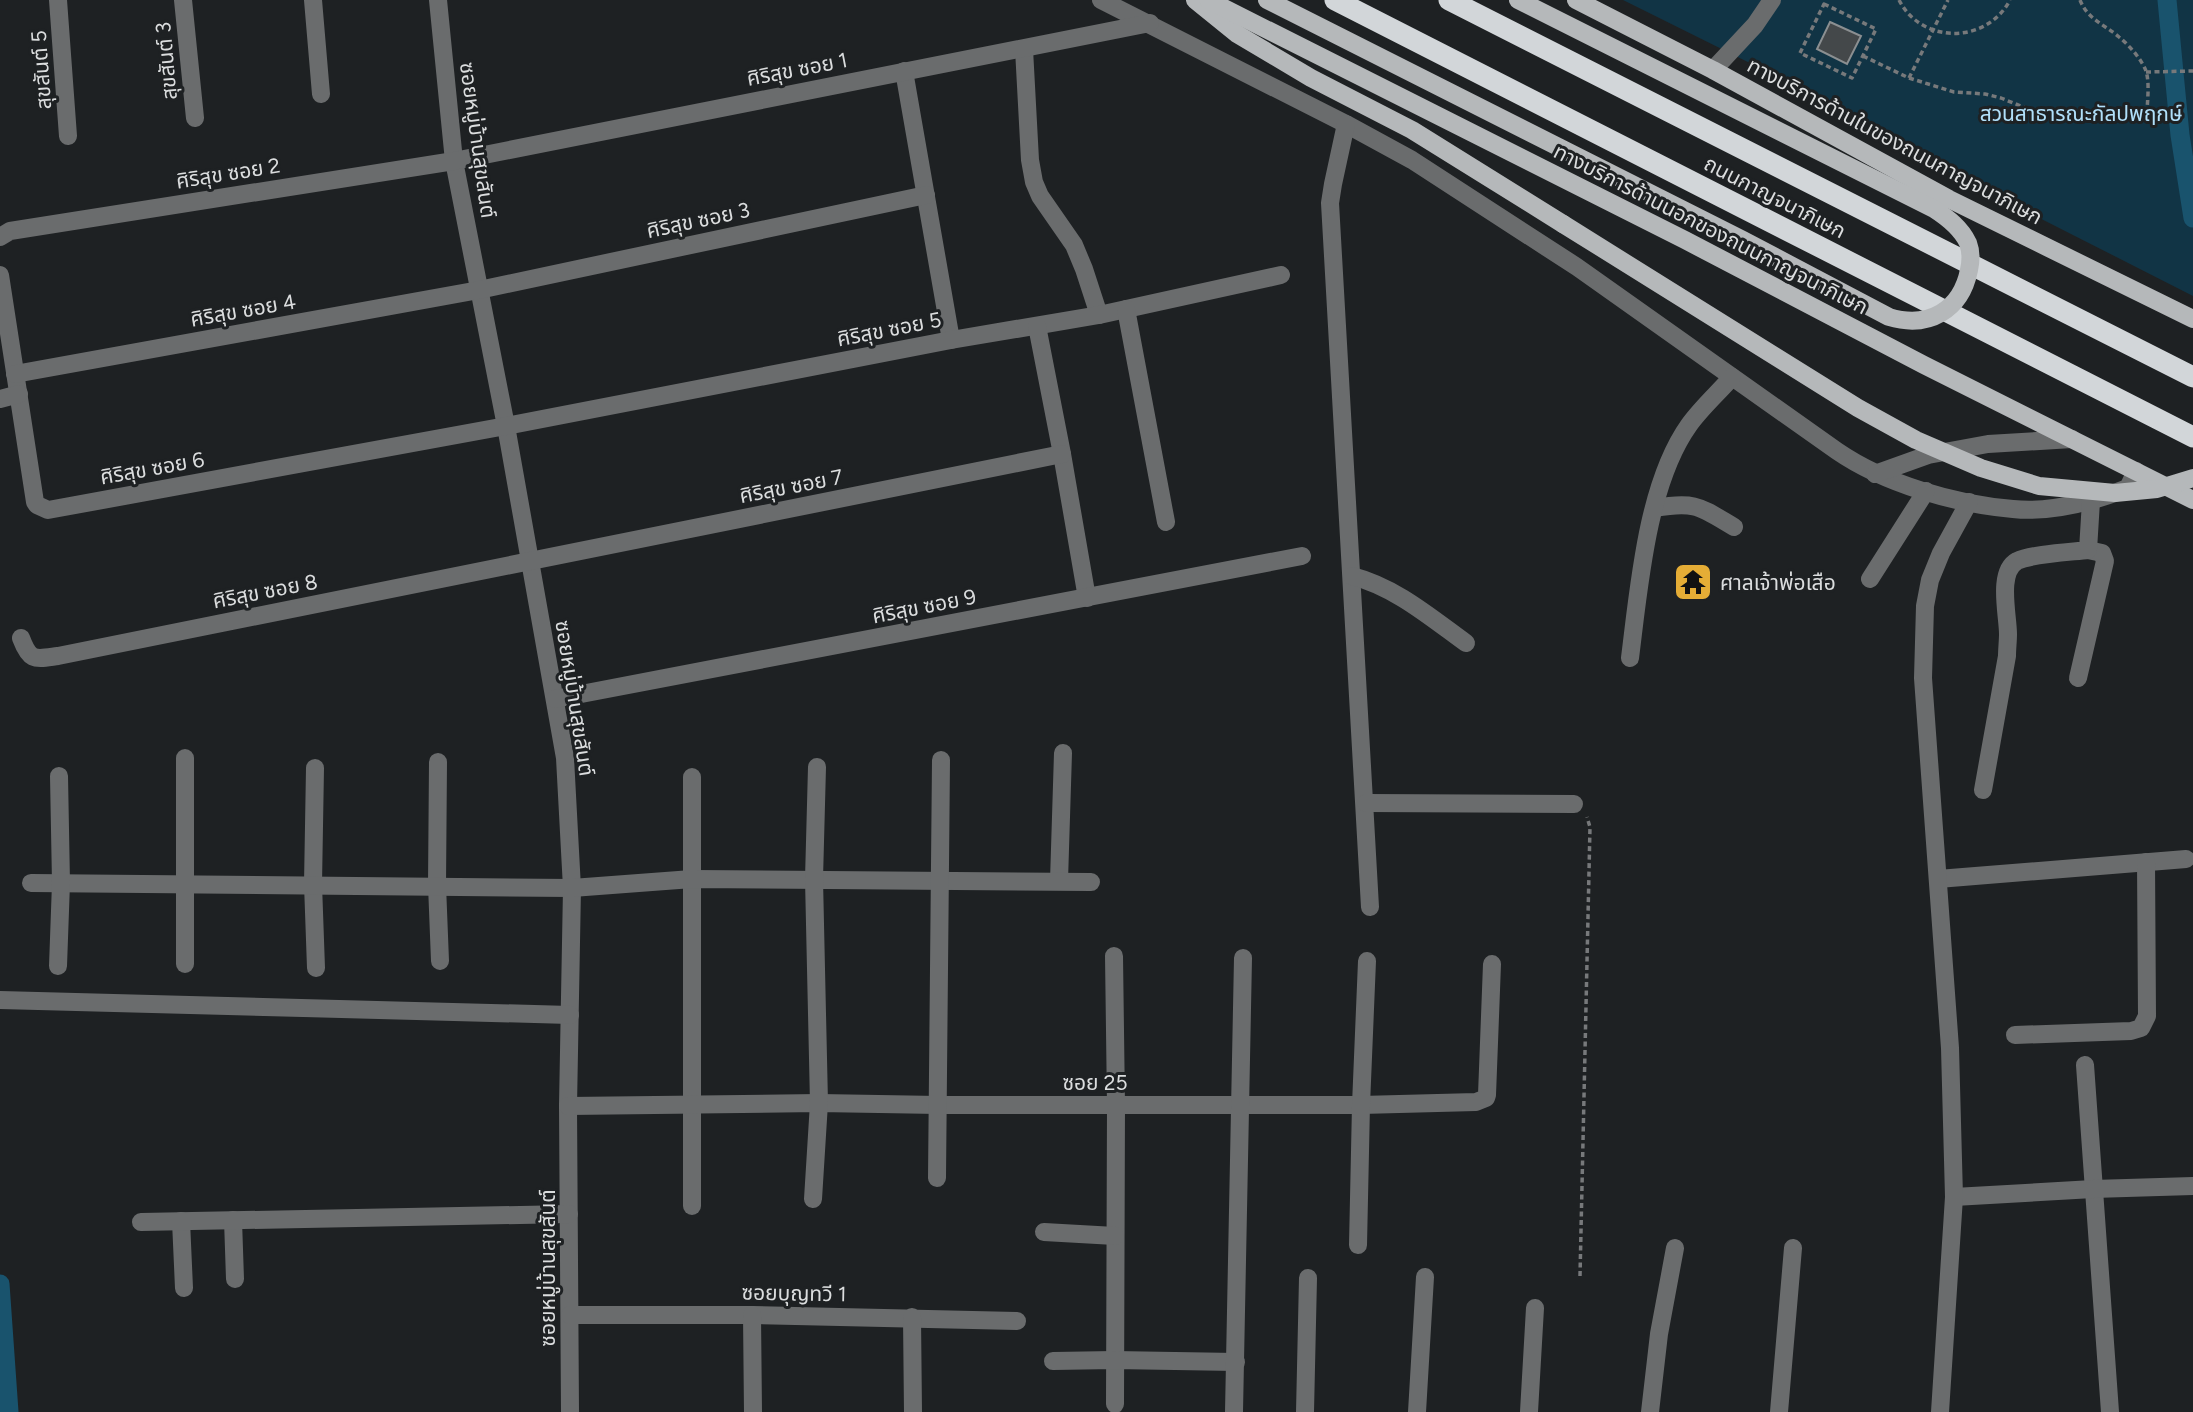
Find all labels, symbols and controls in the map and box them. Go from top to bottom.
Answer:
street label: สุขสันต์ 3 [150,21,183,101]
street label: สุขสันต์ 5 [26,30,57,110]
street label: ศิริสุข ซอย 1 [744,47,850,92]
street label: ทางบริการด้านในของถนนกาญจนาภิเษก [1743,52,2047,230]
street label: ซอยหมู่บ้านสุขสันต์ [454,60,501,220]
park label: สวนสาธารณะกัลปพฤกษ์ [1980,101,2182,126]
street label: ทางบริการด้านนอกของถนนกาญจนาภิเษก [1550,139,1872,319]
street label: ถนนกาญจนาภิเษก [1700,150,1850,244]
street label: ศิริสุข ซอย 2 [174,152,282,195]
street label: ศิริสุข ซอย 3 [644,197,752,244]
street label: ศิริสุข ซอย 4 [188,288,298,333]
street label: ศิริสุข ซอย 5 [835,307,943,352]
street label: ศิริสุข ซอย 6 [98,447,206,490]
street label: ศิริสุข ซอย 7 [737,464,845,509]
temple icon: ศาลเจ้าพ่อเสือ [1672,561,1714,603]
street label: ศิริสุข ซอย 8 [210,569,320,614]
place label: ศาลเจ้าพ่อเสือ [1720,570,1836,595]
street label: ศิริสุข ซอย 9 [870,584,978,629]
street label: ซอยหมู่บ้านสุขสันต์ [549,618,600,778]
street label: ซอย 25 [1062,1070,1128,1095]
street label: ซอยหมู่บ้านสุขสันต์ [535,1189,561,1347]
street label: ซอยบุญทวี 1 [741,1280,847,1307]

